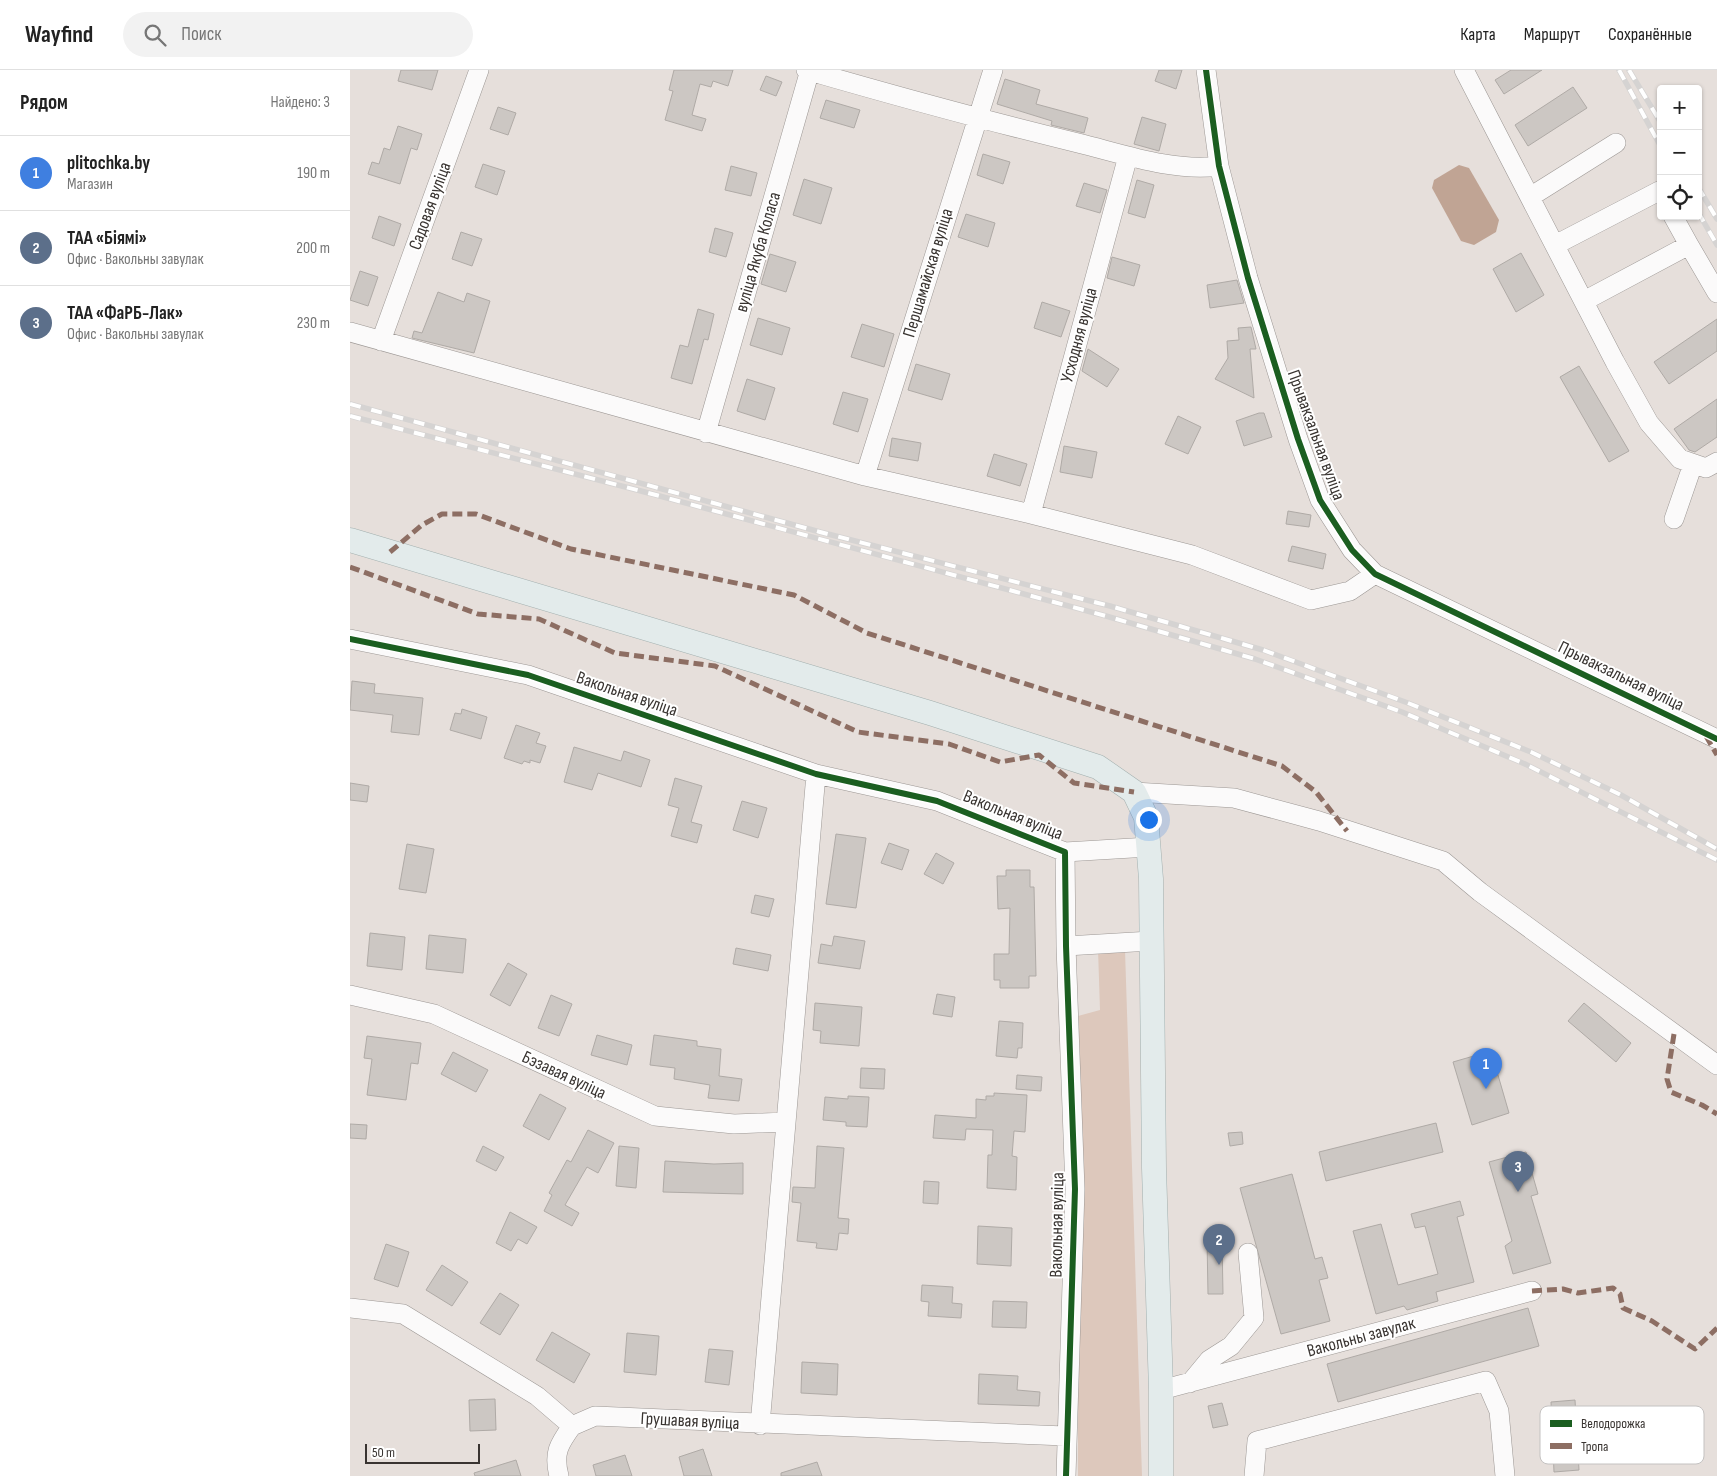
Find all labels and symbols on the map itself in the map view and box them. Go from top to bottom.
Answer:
street label: Садовая вуліца [404,159,456,253]
street label: вуліца Якуба Коласа [731,190,785,314]
street label: Першамайская вуліца [898,206,958,340]
street label: Усходняя вуліца [1056,285,1102,385]
street label: Прывакзальная вуліца [1283,367,1349,503]
street label: Прывакзальная вуліца [1555,637,1687,716]
street label: Вакольная вуліца [574,667,680,721]
street label: Вакольная вуліца [960,786,1066,845]
your location [1136,807,1162,833]
street label: Бэзавая вуліца [519,1046,609,1104]
pin: 1 [1470,1048,1502,1089]
pin: 3 [1502,1151,1534,1192]
street label: Вакольная вуліца [1046,1172,1068,1278]
pin: 2 [1203,1224,1235,1265]
street label: Вакольны завулак [1305,1312,1418,1362]
legend [1540,1406,1704,1464]
street label: Грушавая вуліца [640,1408,740,1434]
text: Велодорожка [1581,1415,1645,1432]
text: Тропа [1581,1438,1608,1455]
scale bar [365,1441,480,1464]

